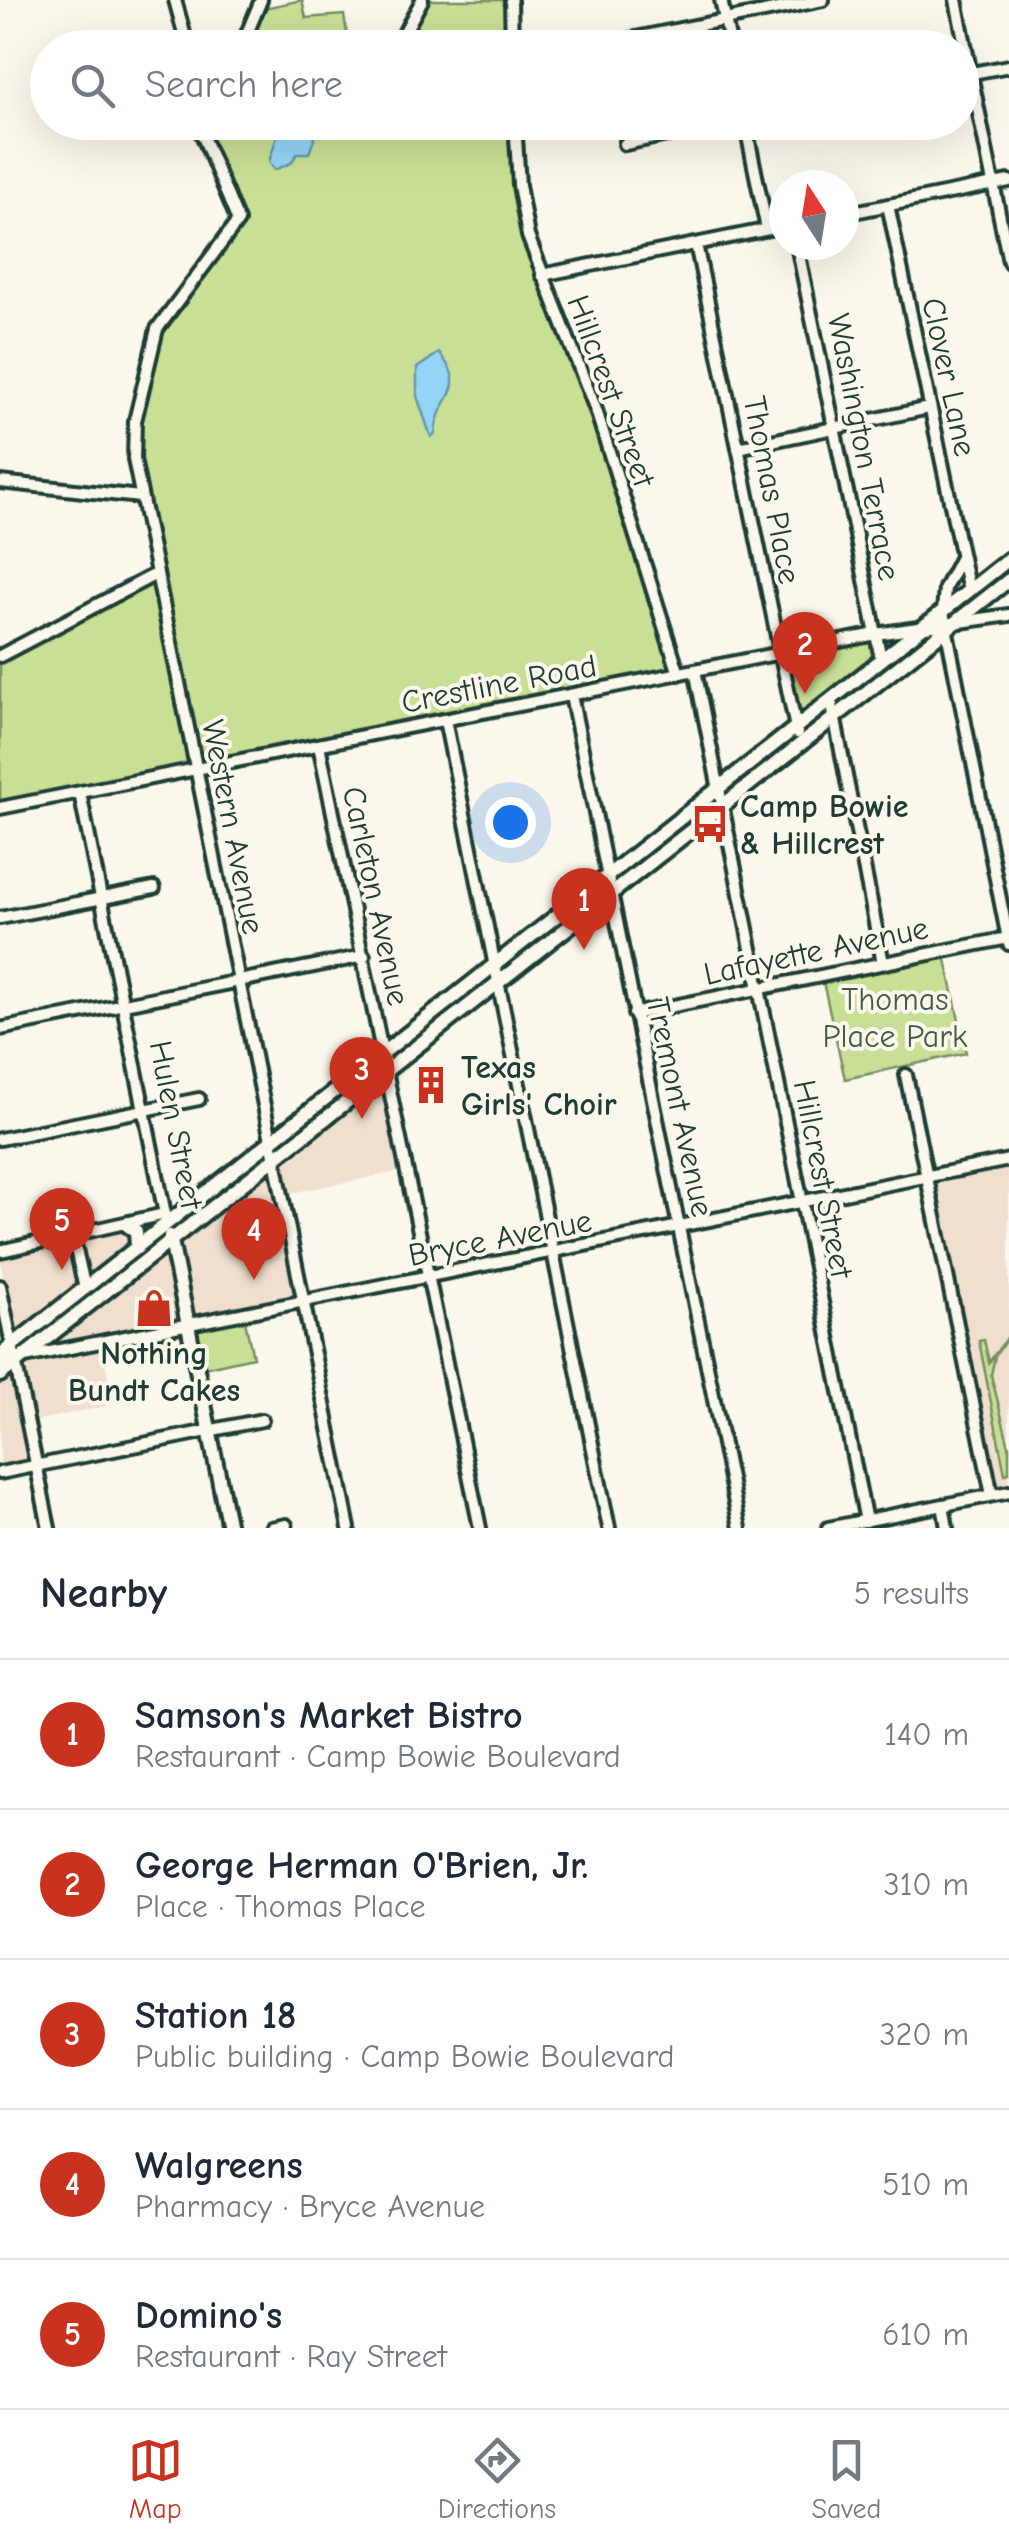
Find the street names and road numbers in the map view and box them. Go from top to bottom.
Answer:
street label: Hillcrest Street [559,290,663,493]
street label: Clover Lane [914,294,984,460]
street label: Washington Terrace [820,310,908,584]
street label: Thomas Place [736,393,808,587]
street label: Crestline Road [398,647,600,721]
street label: Western Avenue [194,717,272,937]
street label: Carleton Avenue [335,783,417,1009]
street label: Lafayette Avenue [701,909,931,993]
street label: Tremont Avenue [639,994,721,1220]
street label: Hulen Street [142,1038,211,1213]
street label: Hillcrest Street [786,1077,861,1282]
street label: Bryce Avenue [405,1202,595,1274]

